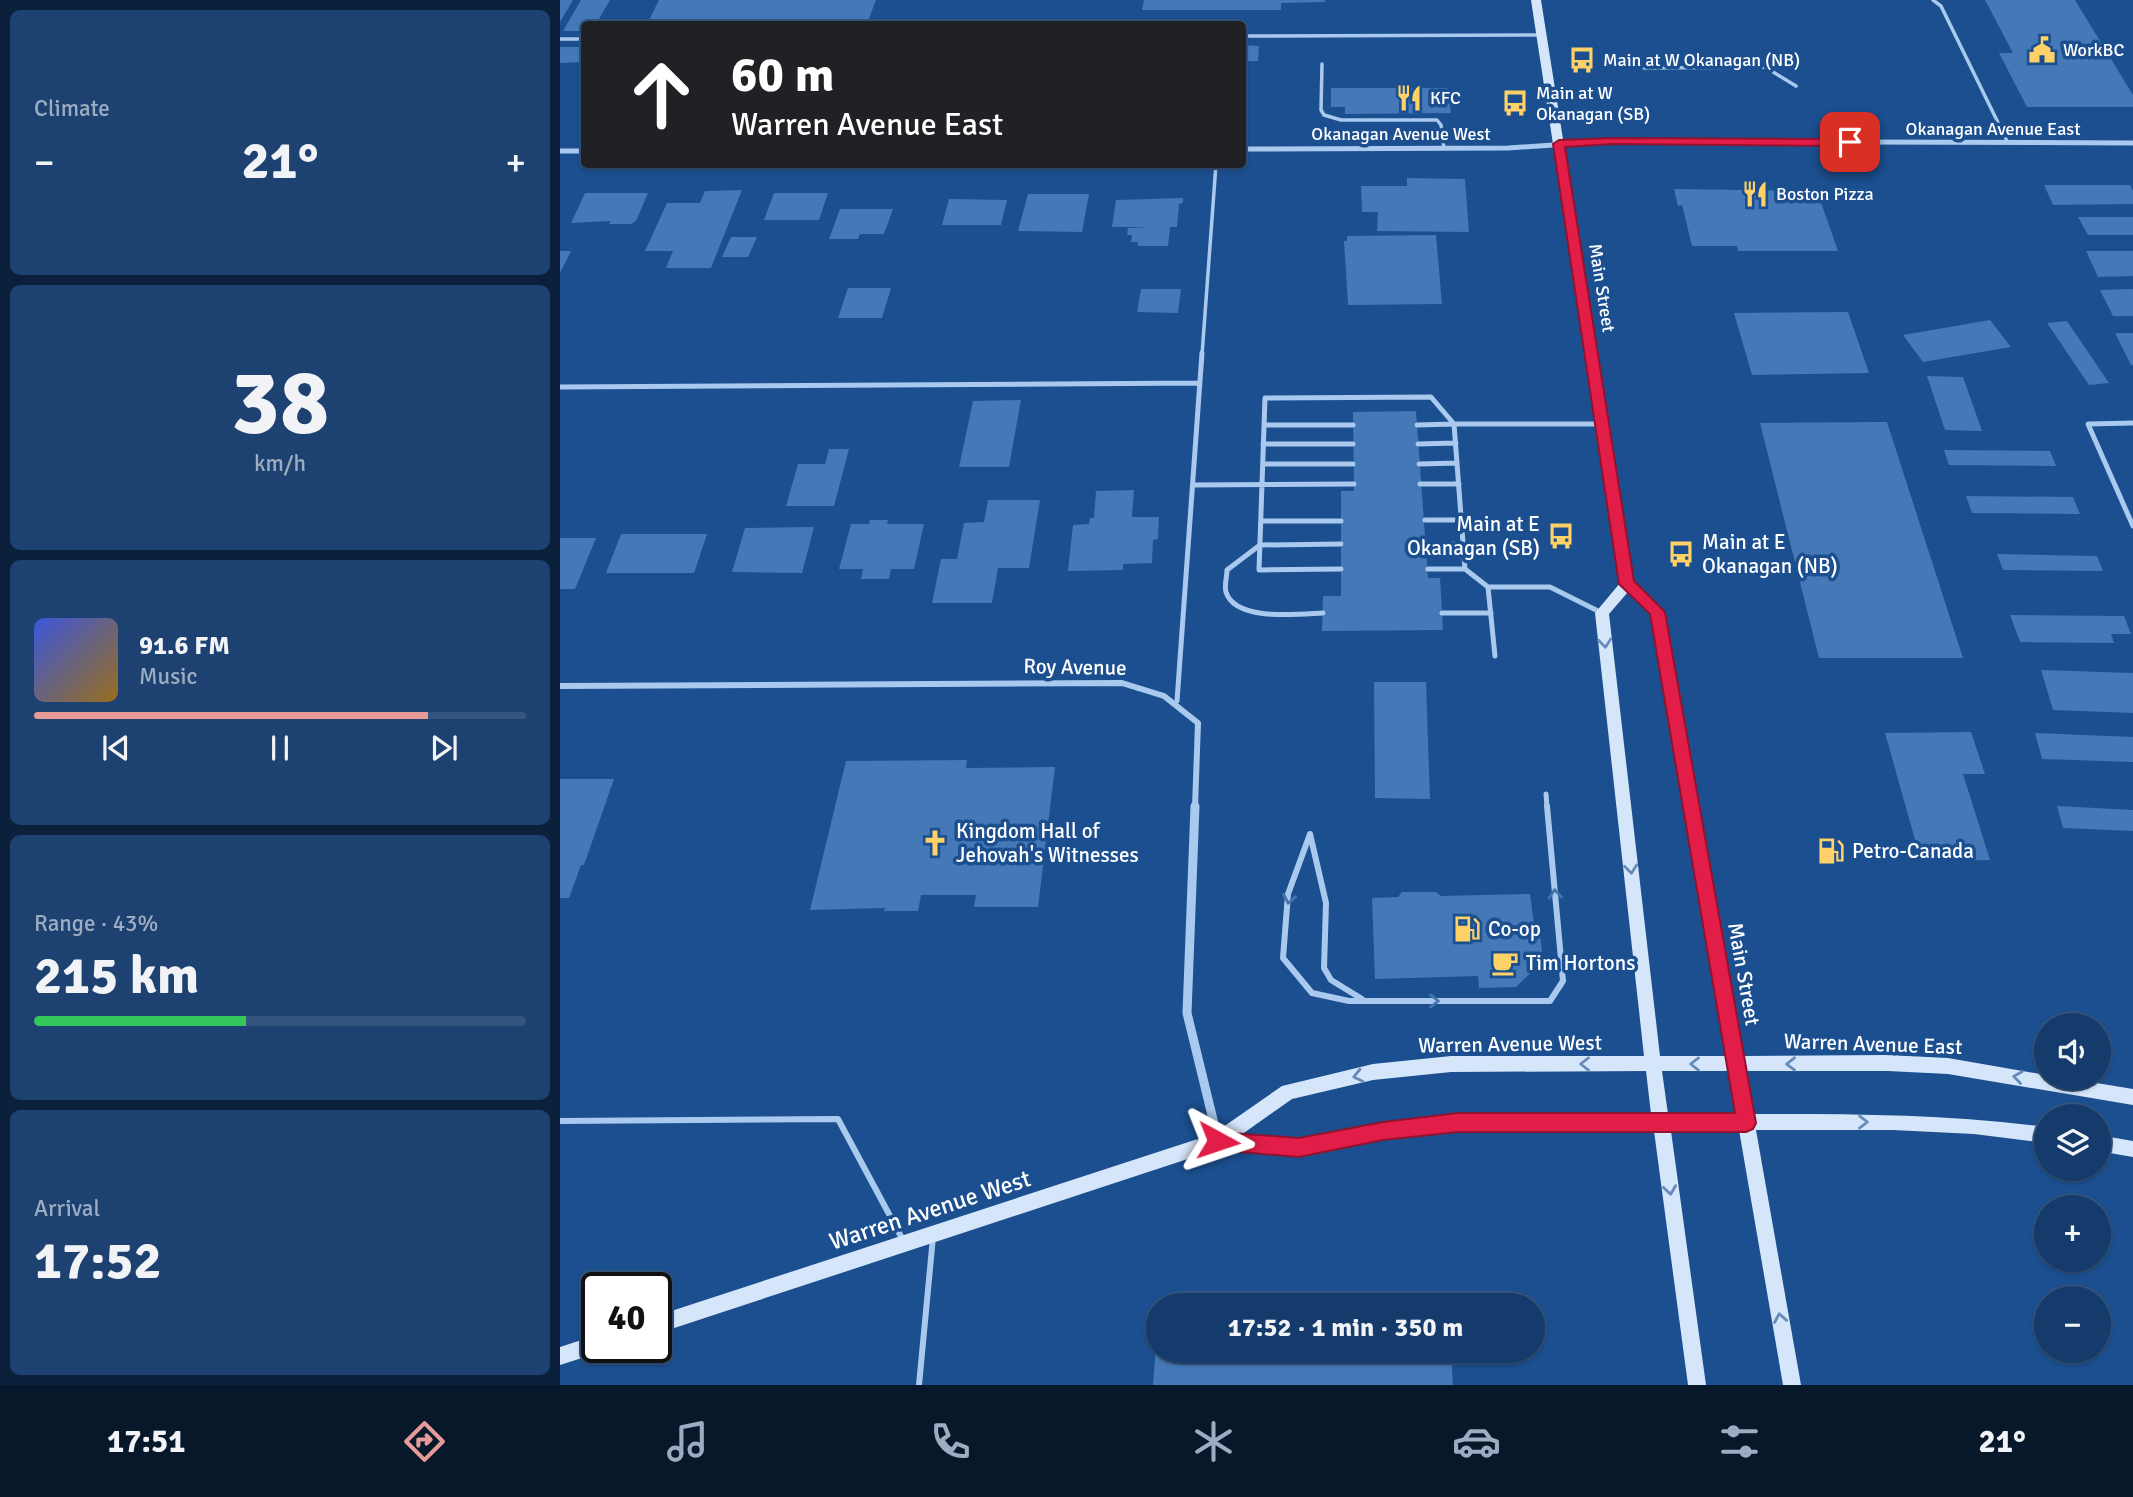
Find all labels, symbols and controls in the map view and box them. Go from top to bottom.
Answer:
public building icon: WorkBC [2027,35,2057,65]
place label: WorkBC [2063,39,2124,61]
text: 60 m [731,45,834,105]
bus stop icon: Main at W Okanagan (NB) [1567,45,1597,75]
icon: ahead [616,49,707,140]
place label: Main at W Okanagan (NB) [1603,49,1800,71]
place label: Main at W Okanagan (SB) [1536,82,1650,125]
restaurant icon: KFC [1394,83,1424,113]
place label: KFC [1430,87,1461,109]
bus stop icon: Main at W Okanagan (SB) [1500,88,1530,118]
text: Climate [34,94,110,123]
text: Warren Avenue East [731,105,1003,144]
pin [1820,112,1880,172]
street label: Okanagan Avenue East [1906,118,2080,140]
street label: Okanagan Avenue West [1311,123,1491,145]
icon: arrive [1831,123,1869,161]
text: 21° [242,129,318,193]
text: − [34,139,55,186]
text: + [505,139,526,186]
restaurant icon: Boston Pizza [1740,179,1770,209]
place label: Boston Pizza [1776,183,1874,205]
street label: Main Street [1584,242,1620,334]
text: 38 [231,347,329,460]
text: km/h [254,449,306,478]
place label: Main at E Okanagan (SB) [1407,511,1540,561]
bus stop icon: Main at E Okanagan (SB) [1546,521,1576,551]
place label: Main at E Okanagan (NB) [1702,529,1838,579]
bus stop icon: Main at E Okanagan (NB) [1666,539,1696,569]
text: 91.6 FM [139,630,230,662]
one-way arrow [1598,637,1613,648]
street label: Roy Avenue [1023,653,1127,681]
text: Music [139,662,197,691]
icon: previous [97,729,135,767]
icon: pause [261,729,299,767]
icon: next [425,729,463,767]
place label: Kingdom Hall of Jehovah's Witnesses [956,818,1139,868]
church icon: Kingdom Hall of Jehovah's Witnesses [920,828,950,858]
fuel station icon: Petro-Canada [1816,836,1846,866]
place label: Petro-Canada [1852,838,1974,864]
one-way arrow [1623,863,1638,874]
one-way arrow [1548,888,1563,899]
one-way arrow [1282,893,1297,905]
text: Range · 43% [34,909,158,938]
fuel station icon: Co-op [1452,914,1482,944]
place label: Co-op [1488,916,1541,942]
street label: Main Street [1722,920,1766,1028]
text: 215 km [34,944,199,1008]
cafe icon: Tim Hortons [1490,948,1520,978]
place label: Tim Hortons [1526,950,1635,976]
one-way arrow [1429,993,1439,1009]
map controls [2034,1013,2111,1363]
button: sound [2034,1013,2111,1090]
street label: Warren Avenue East [1783,1028,1963,1060]
street label: Warren Avenue West [1418,1029,1602,1059]
one-way arrow [1579,1056,1589,1072]
one-way arrow [1689,1056,1699,1072]
one-way arrow [1785,1056,1796,1072]
one-way arrow [1352,1068,1364,1082]
one-way arrow [2012,1069,2023,1084]
position arrow [1181,1104,1255,1178]
button: layers [2034,1104,2111,1181]
one-way arrow [1859,1114,1869,1130]
street label: Warren Avenue West [825,1163,1035,1257]
one-way arrow [1662,1184,1677,1196]
text: Arrival [34,1194,100,1223]
button: + [2034,1195,2111,1272]
text: 17:52 [34,1229,162,1293]
speed limit sign: 40 [581,1272,672,1363]
button: − [2034,1286,2111,1363]
text: 17:52 · 1 min · 350 m [1228,1312,1463,1344]
one-way arrow [1773,1312,1788,1324]
icon: directions [400,1417,449,1466]
icon: music [663,1417,712,1466]
icon: phone [926,1417,975,1466]
icon: climate [1189,1417,1238,1466]
icon: car [1452,1417,1501,1466]
icon: filters [1715,1417,1764,1466]
text: 17:51 [107,1422,186,1461]
text: 21° [1978,1422,2026,1461]

